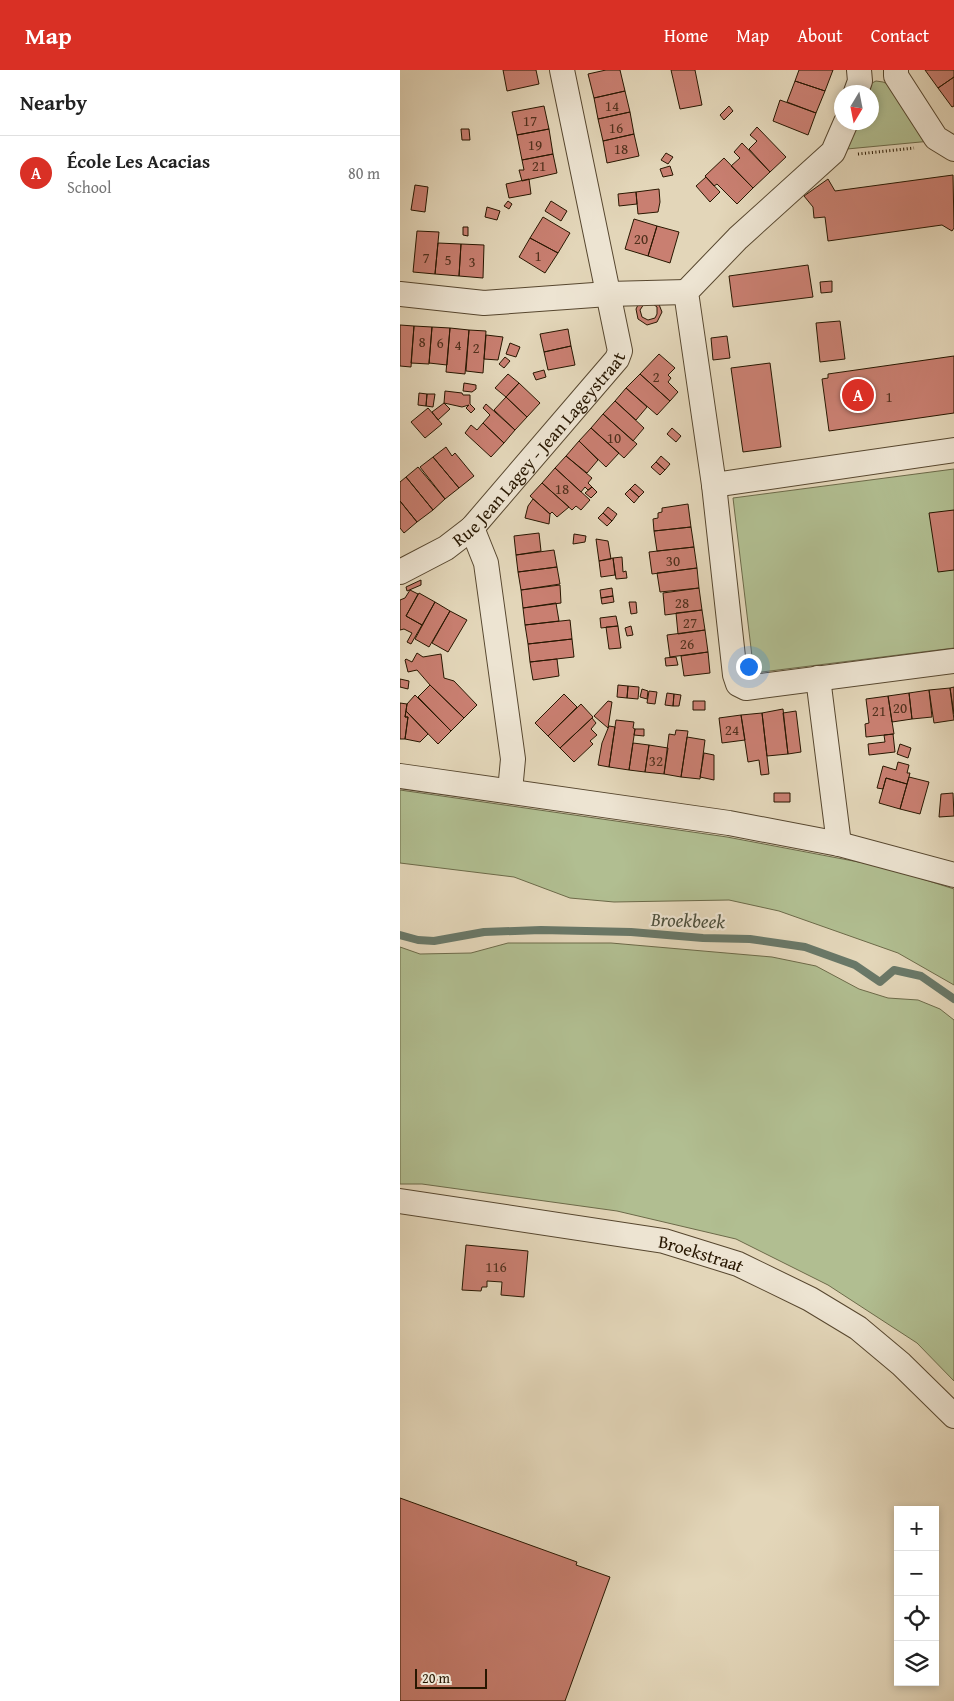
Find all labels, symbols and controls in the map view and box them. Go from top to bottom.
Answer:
text: Map [25,18,72,53]
text: Home [664,22,708,49]
text: Map [736,22,769,49]
text: About [797,22,843,49]
text: Contact [871,22,929,49]
north arrow [834,85,879,130]
text: Nearby [20,87,87,118]
house number: 14 [605,95,619,116]
house number: 17 [523,110,537,131]
house number: 16 [609,117,623,138]
house number: 19 [528,134,542,155]
house number: 18 [614,138,628,159]
text: École Les Acacias [67,147,210,175]
house number: 21 [532,155,546,176]
text: A [31,161,41,185]
text: 80 m [348,161,380,185]
text: School [67,175,111,199]
house number: 20 [634,228,648,249]
house number: 1 [534,245,542,266]
house number: 7 [422,247,430,268]
house number: 5 [444,249,452,270]
house number: 3 [468,251,476,272]
house number: 8 [418,331,426,352]
house number: 6 [436,332,444,353]
house number: 4 [454,334,462,355]
house number: 2 [472,337,480,358]
street label: Rue Jean Lagey - Jean Lageystraat [446,348,632,552]
house number: 2 [652,366,660,387]
pin: A [842,376,874,414]
house number: 1 [885,386,893,407]
house number: 10 [607,427,621,448]
house number: 18 [555,478,569,499]
house number: 30 [666,550,680,571]
house number: 28 [675,592,689,613]
house number: 27 [683,612,697,633]
house number: 26 [680,633,694,654]
your location [736,654,762,680]
house number: 20 [893,697,907,718]
house number: 21 [872,700,886,721]
house number: 24 [725,719,739,740]
house number: 32 [649,750,663,771]
water label: Broekbeek [650,905,726,935]
street label: Broekstraat [657,1227,750,1279]
house number: 116 [485,1256,507,1277]
map controls [894,1506,939,1686]
button: + [894,1506,939,1551]
button: − [894,1551,939,1596]
button: locate [894,1596,939,1641]
button: layers [894,1641,939,1686]
scale bar [415,1666,488,1689]
text: 20 m [422,1668,450,1688]

